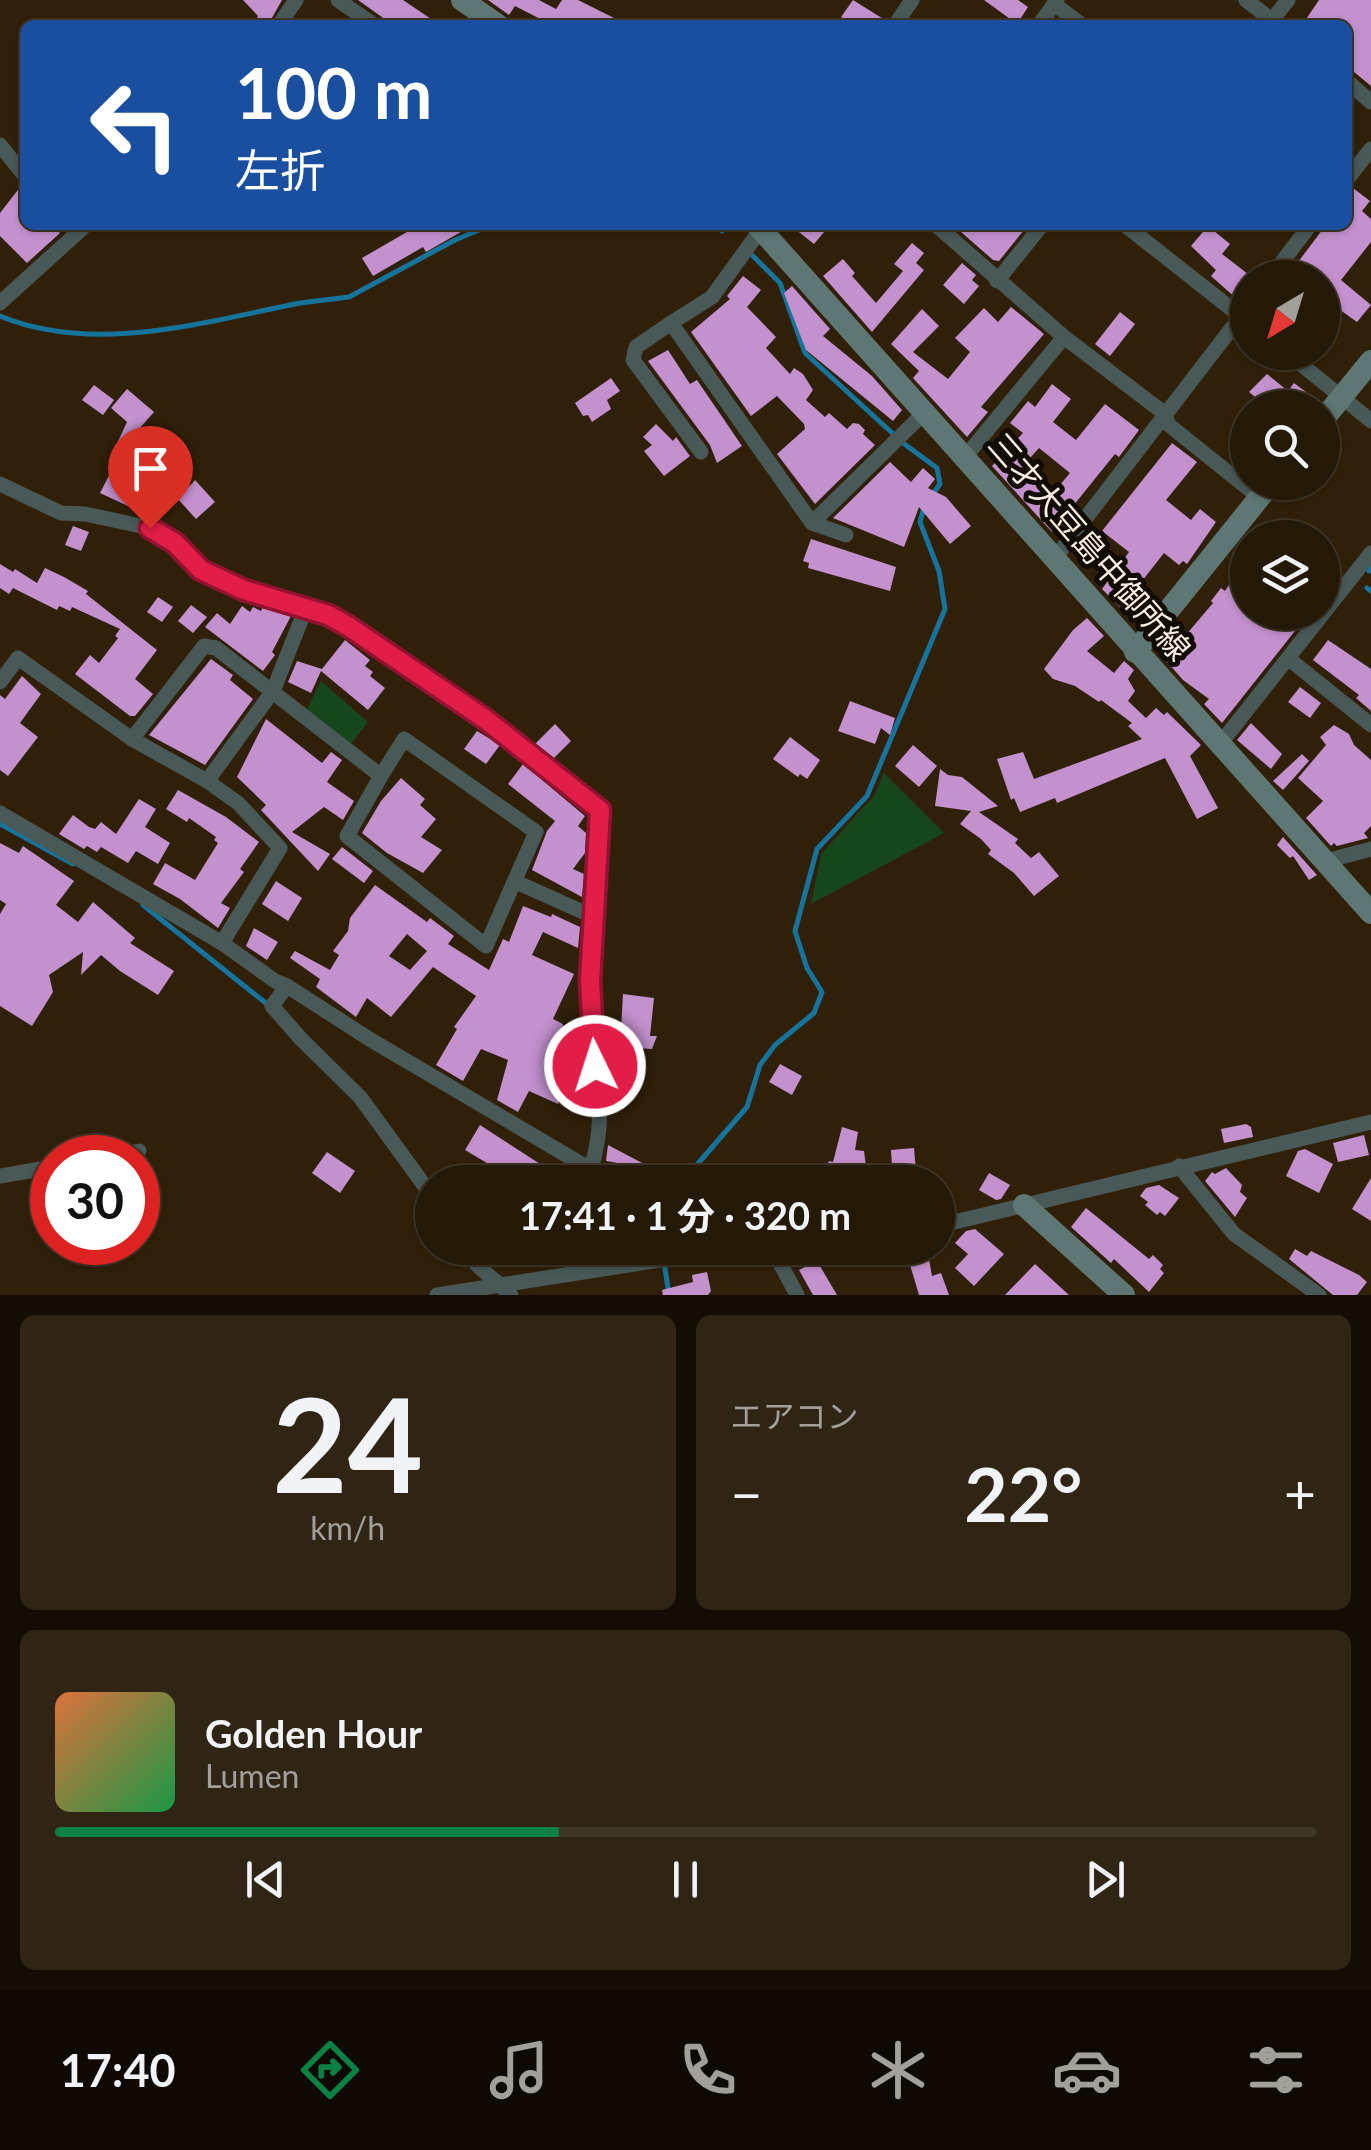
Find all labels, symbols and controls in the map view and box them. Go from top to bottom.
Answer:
text: 100 m [235,50,432,134]
icon: left [70,60,200,190]
text: 左折 [235,143,325,197]
north arrow [1230,260,1340,370]
map controls [1230,260,1340,630]
button: search [1230,390,1340,500]
street label: 三才大豆島中御所線 [981,425,1199,667]
pin [108,426,193,529]
icon: arrive [123,441,178,496]
button: layers [1230,520,1340,630]
position arrow [543,1014,647,1118]
speed limit sign: 30 [30,1135,160,1265]
text: 17:41 · 1 分 · 320 m [519,1192,851,1238]
text: 24 [272,1365,423,1521]
text: エアコン [731,1396,859,1435]
text: 22° [964,1448,1082,1538]
text: − [731,1460,762,1526]
text: + [1284,1460,1316,1526]
text: km/h [310,1508,385,1547]
text: Golden Hour [205,1710,422,1756]
text: Lumen [205,1756,299,1795]
icon: previous [238,1852,293,1907]
icon: pause [658,1852,713,1907]
icon: next [1078,1852,1133,1907]
icon: directions [295,2035,365,2105]
icon: music [484,2035,554,2105]
icon: phone [673,2035,743,2105]
icon: climate [863,2035,933,2105]
icon: car [1052,2035,1122,2105]
icon: filters [1241,2035,1311,2105]
text: 17:40 [60,2043,176,2097]

